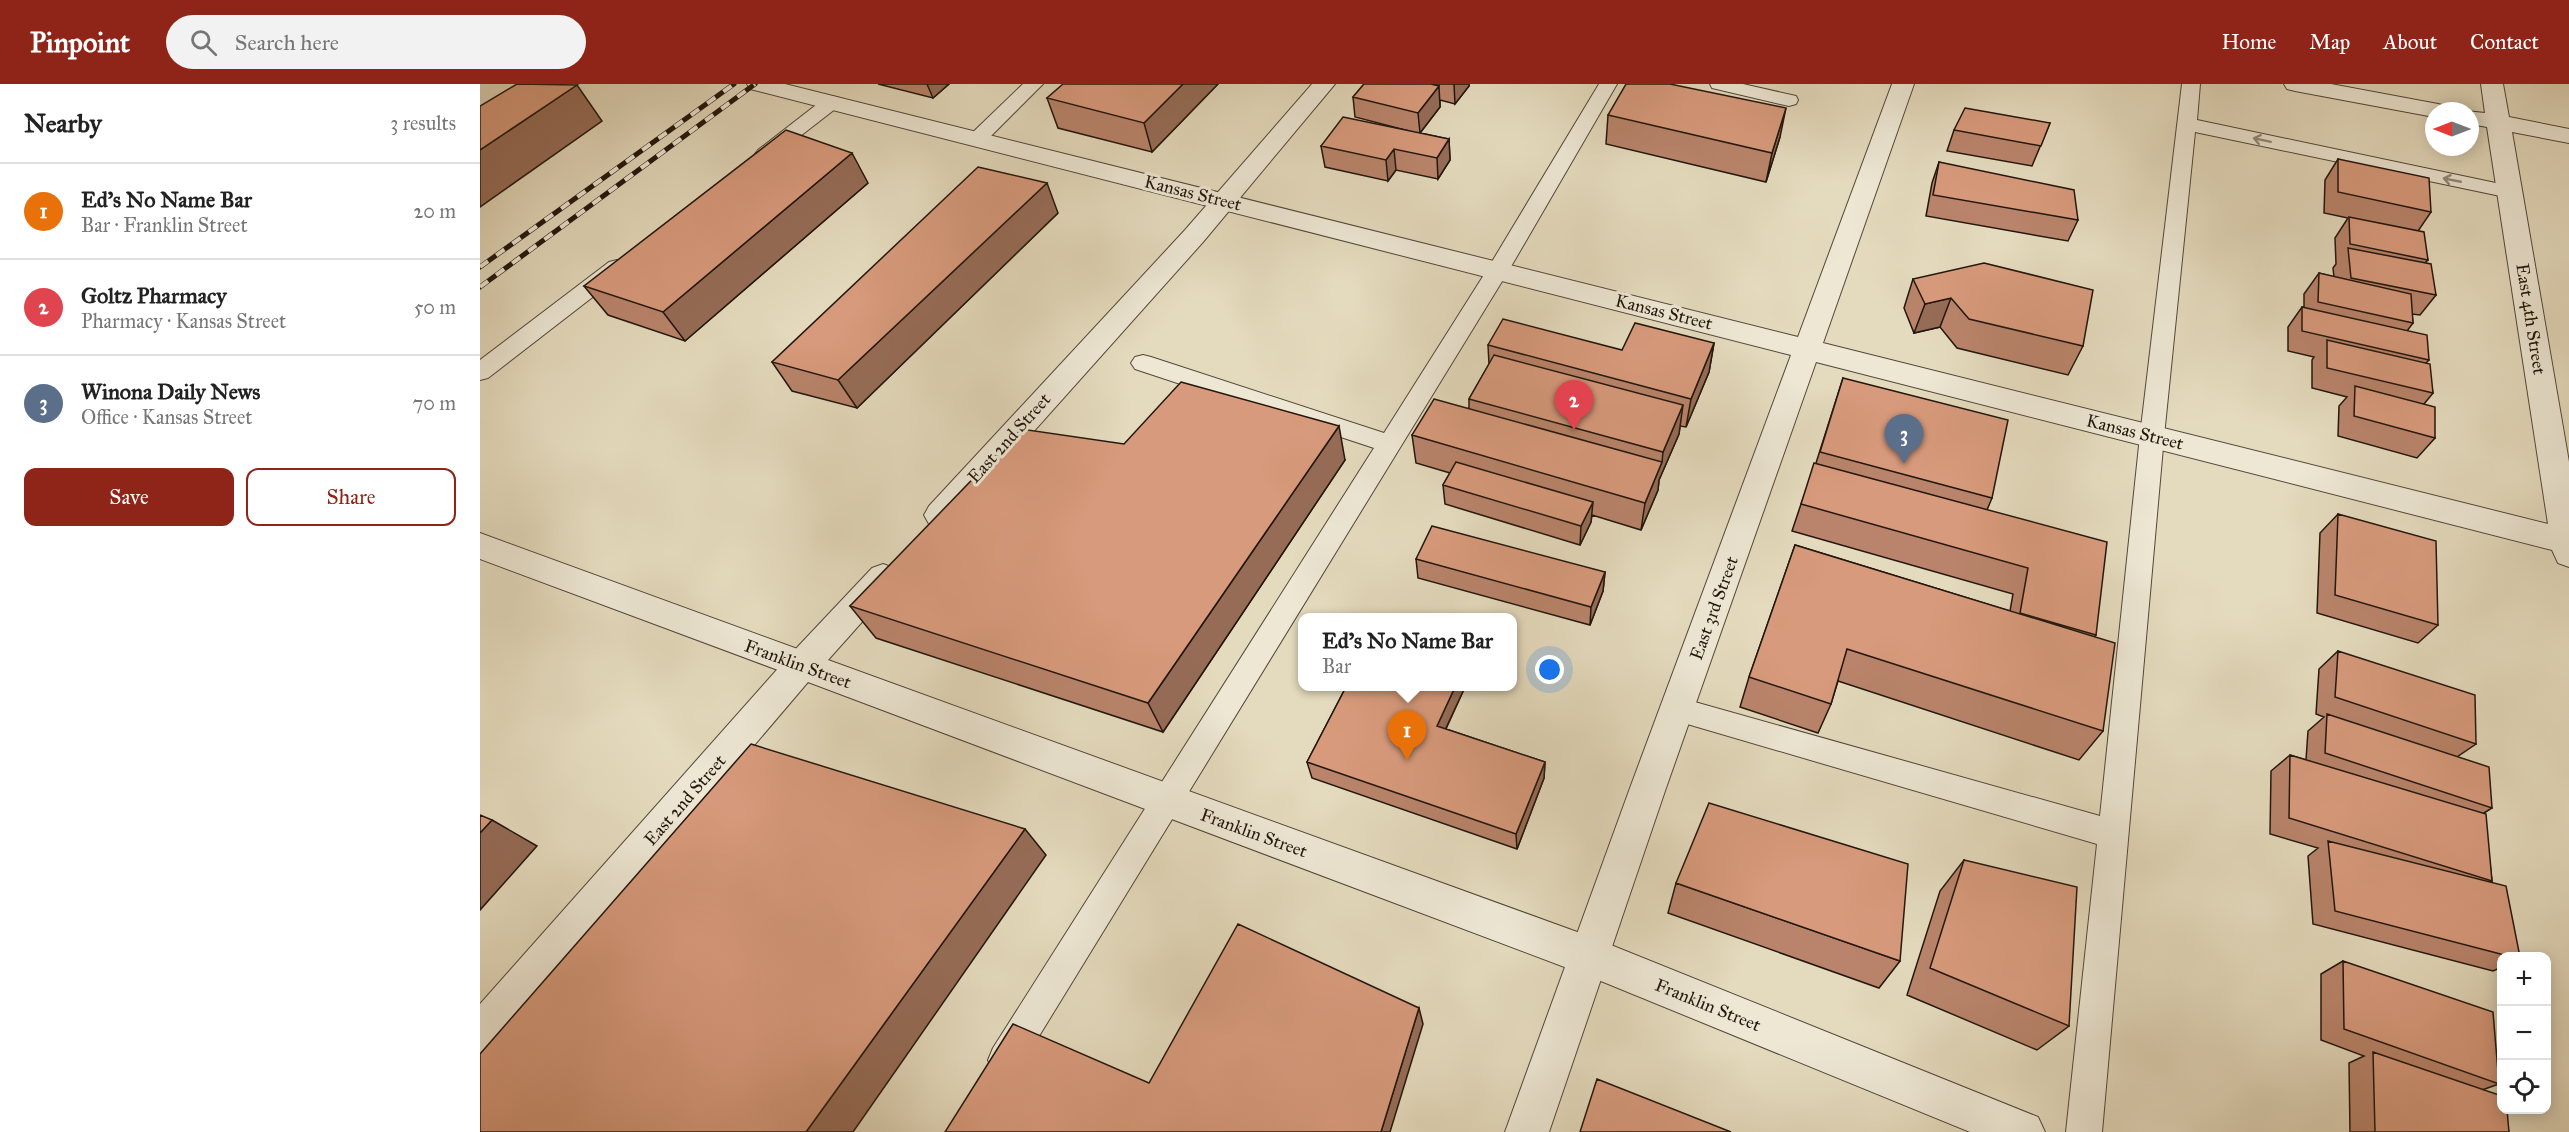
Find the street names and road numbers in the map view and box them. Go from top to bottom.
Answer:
street label: Kansas Street [1142,170,1245,216]
street label: East 4th Street [2511,262,2551,377]
street label: Kansas Street [1613,289,1716,335]
street label: East 2nd Street [963,388,1056,488]
street label: Kansas Street [2084,409,2187,455]
street label: East 3rd Street [1685,553,1743,663]
street label: Franklin Street [742,635,855,694]
street label: East 2nd Street [639,749,731,850]
street label: Franklin Street [1198,804,1311,863]
street label: Franklin Street [1652,974,1765,1036]

